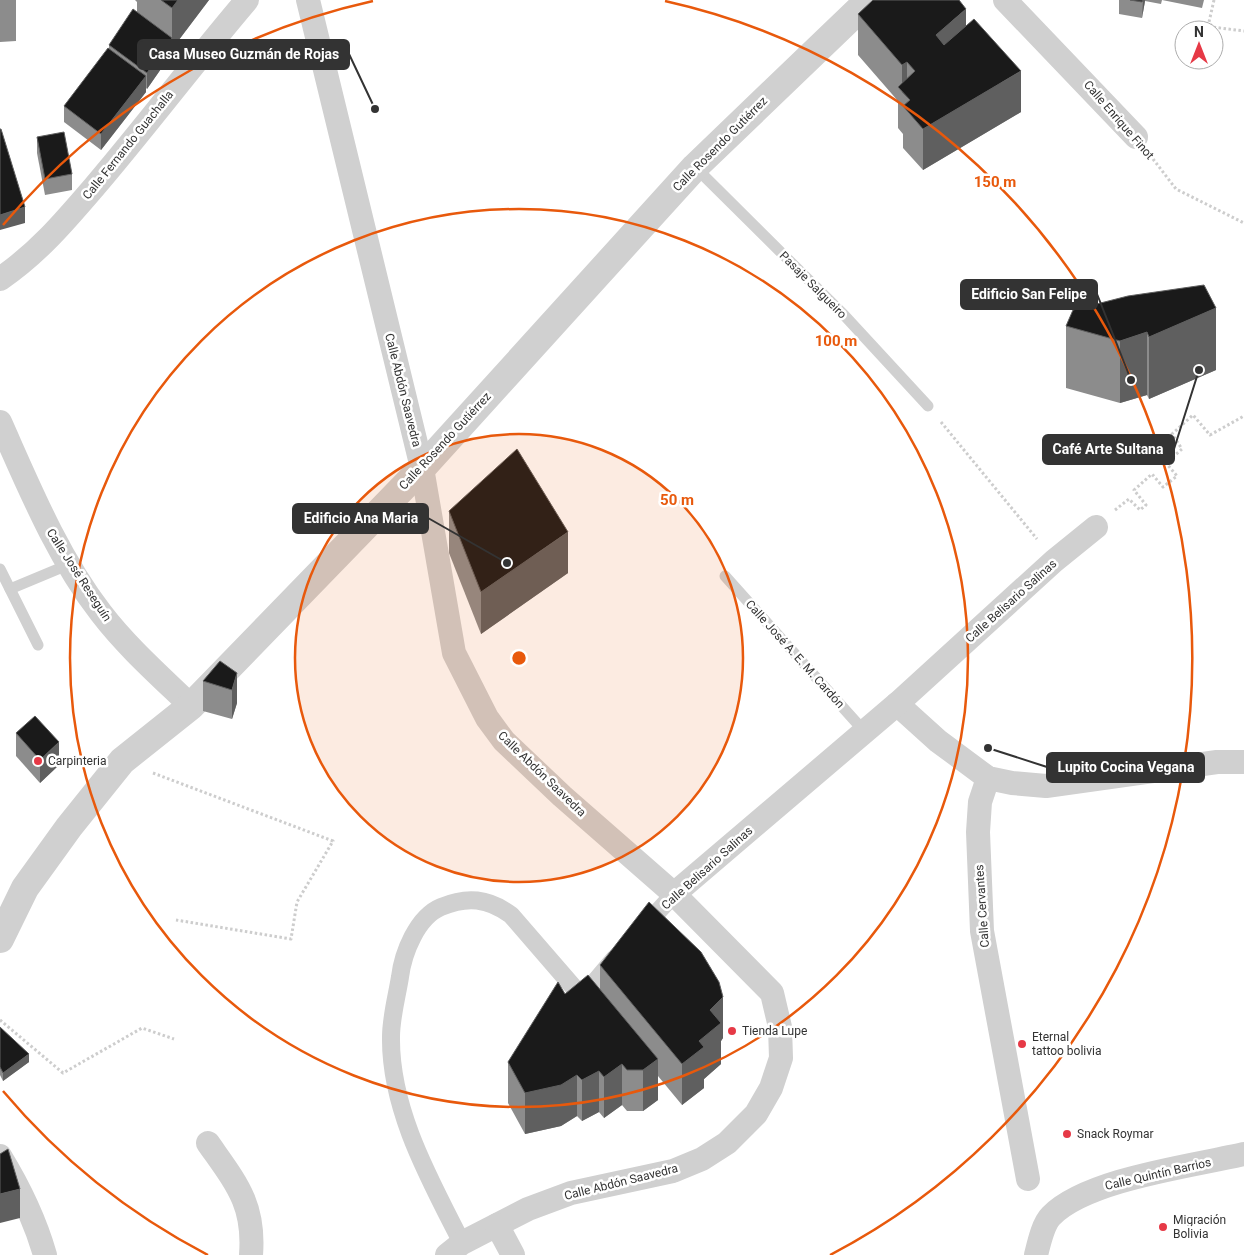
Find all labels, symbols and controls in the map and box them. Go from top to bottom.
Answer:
north arrow [1174,20,1224,70]
text: N [1194,24,1204,40]
callout: Casa Museo Guzmán de Rojas [138,40,349,69]
text: Casa Museo Guzmán de Rojas [149,46,339,62]
street label: Calle Enrique Finot [1081,78,1157,162]
street label: Calle Fernando Guachalla [80,88,176,202]
street label: Calle Rosendo Gutiérrez [670,94,770,194]
text: 150 m [974,173,1016,191]
street label: Pasaje Salgueiro [777,249,850,322]
callout: Edificio San Felipe [961,280,1097,309]
text: Edificio San Felipe [971,286,1087,302]
street label: Calle Abdón Saavedra [382,332,424,448]
text: 100 m [815,332,857,350]
street label: Calle Rosendo Gutiérrez [396,389,494,493]
callout: Café Arte Sultana [1043,435,1174,464]
text: Café Arte Sultana [1053,441,1164,457]
text: 50 m [660,491,694,509]
callout: Edificio Ana Maria [293,504,428,533]
text: Edificio Ana Maria [304,510,419,526]
street label: Calle José Reseguín [44,526,114,624]
street label: Calle Belisario Salinas [963,556,1059,646]
street label: Calle José A. E. M. Cardón [743,597,847,711]
centre of rings [510,649,528,667]
street label: Calle Abdón Saavedra [495,728,589,820]
callout: Lupito Cocina Vegana [1047,753,1204,782]
place label: Carpinteria [48,754,107,768]
marker: Carpinteria [32,755,44,767]
text: Lupito Cocina Vegana [1058,759,1195,775]
street label: Calle Belisario Salinas [659,823,755,913]
street label: Calle Cervantes [972,864,992,948]
place label: Tienda Lupe [742,1024,807,1038]
marker: Tienda Lupe [726,1025,738,1037]
place label: Eternal tattoo bolivia [1032,1030,1102,1058]
marker: Eternal tattoo bolivia [1016,1038,1028,1050]
place label: Snack Roymar [1077,1127,1154,1141]
marker: Snack Roymar [1061,1128,1073,1140]
street label: Calle Quintín Barrios [1104,1155,1212,1193]
street label: Calle Abdón Saavedra [563,1161,679,1203]
place label: Migración Bolivia [1173,1213,1226,1241]
marker: Migración Bolivia [1157,1221,1169,1233]

